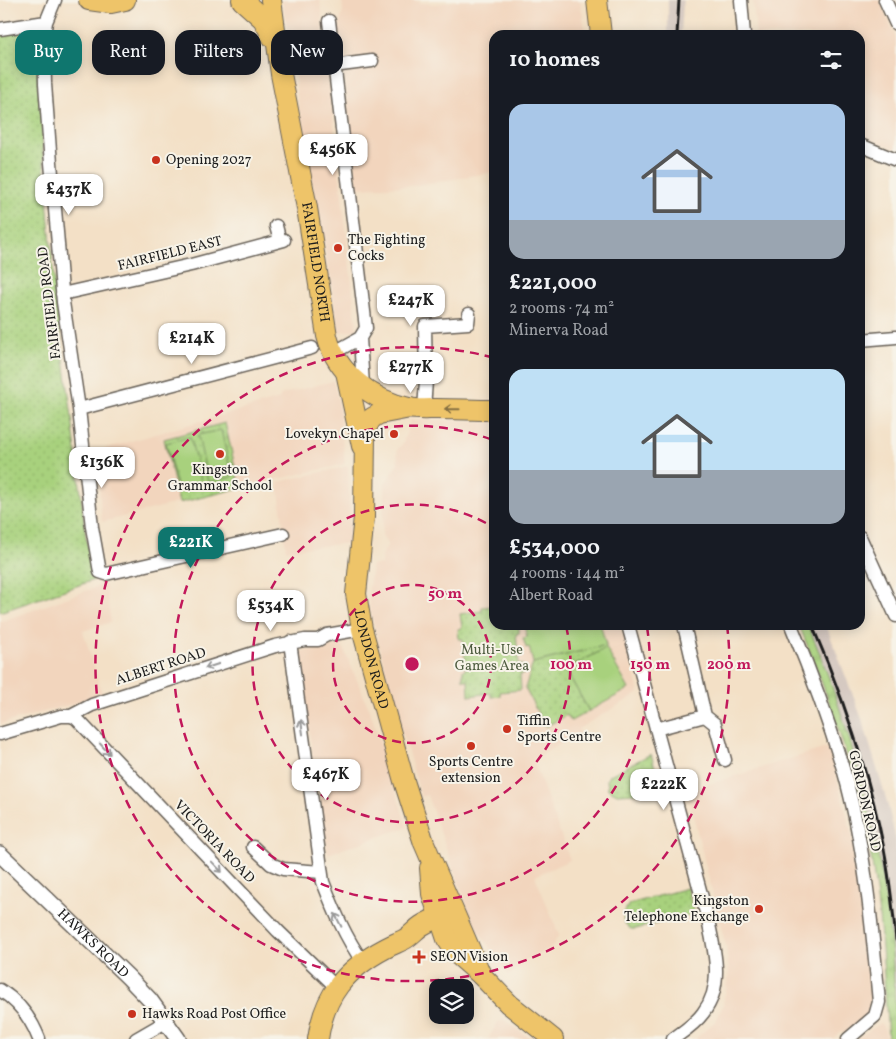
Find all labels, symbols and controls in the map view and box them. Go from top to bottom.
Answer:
chip: Buy [15,30,82,75]
chip: Rent [92,30,165,75]
chip: Filters [175,30,261,75]
chip: New [271,30,343,75]
text: 10 homes [509,46,600,75]
icon: filters [817,46,845,74]
pin: £456K [298,134,368,176]
icon: home [632,136,722,226]
text: £456K [310,139,356,161]
place label: Opening 2027 [166,151,252,170]
marker: Opening 2027 [150,154,162,166]
pin: £437K [34,174,104,216]
text: £437K [46,179,92,201]
street label: FAIRFIELD NORTH [297,201,334,323]
place label: The Fighting Cocks [348,231,425,266]
street label: FAIRFIELD EAST [116,232,224,276]
marker: The Fighting Cocks [332,242,344,254]
street label: FAIRFIELD ROAD [34,246,66,360]
text: £221,000 [509,269,597,298]
pin: £247K [376,284,446,327]
text: £247K [388,290,434,312]
text: 2 rooms · 74 m² [509,298,614,320]
text: Minerva Road [509,320,608,342]
pin: £214K [157,322,227,365]
text: £214K [169,328,215,350]
pin: £277K [376,352,446,394]
text: £277K [389,357,433,379]
icon: home [632,401,722,491]
one-way arrow [444,404,460,414]
place label: Lovekyn Chapel [285,425,384,444]
marker: Lovekyn Chapel [388,428,400,440]
pin: £136K [67,446,137,489]
marker: Kingston Grammar School [214,448,226,460]
text: £136K [80,452,124,474]
place label: Kingston Grammar School [168,461,272,496]
pin: £221K [156,526,226,569]
text: £221K [169,532,213,554]
text: £534,000 [509,534,600,563]
text: 4 rooms · 144 m² [509,563,625,585]
text: 50 m [428,584,462,605]
text: Albert Road [509,585,593,607]
pin: £534K [236,590,306,632]
text: £534K [248,595,294,617]
street label: LONDON ROAD [349,609,393,711]
park label: Multi-Use Games Area [455,641,529,676]
street label: ALBERT ROAD [114,644,208,690]
centre of rings [403,655,421,673]
text: 100 m [550,655,593,676]
text: 150 m [630,655,670,676]
text: 200 m [707,655,751,676]
one-way arrow [205,661,221,671]
place label: Tiffin Sports Centre [517,712,602,747]
one-way arrow [297,719,307,735]
marker: Tiffin Sports Centre [501,723,513,735]
marker: Sports Centre extension [465,740,477,752]
one-way arrow [100,743,111,756]
street label: GORDON ROAD [843,749,885,853]
place label: Sports Centre extension [429,753,514,788]
pin: £467K [291,758,361,801]
text: £467K [303,764,349,786]
pin: £222K [629,768,699,811]
text: £222K [641,774,687,796]
street label: VICTORIA ROAD [169,796,259,888]
one-way arrow [211,861,223,873]
place label: Kingston Telephone Exchange [624,892,749,927]
marker: Kingston Telephone Exchange [753,903,765,915]
street label: HAWKS ROAD [53,904,133,982]
one-way arrow [333,913,342,928]
place label: SEON Vision [430,948,508,967]
marker: SEON Vision [412,950,426,964]
map controls [429,979,474,1024]
button: layers [429,979,474,1024]
place label: Hawks Road Post Office [142,1005,287,1024]
marker: Hawks Road Post Office [126,1008,138,1020]

